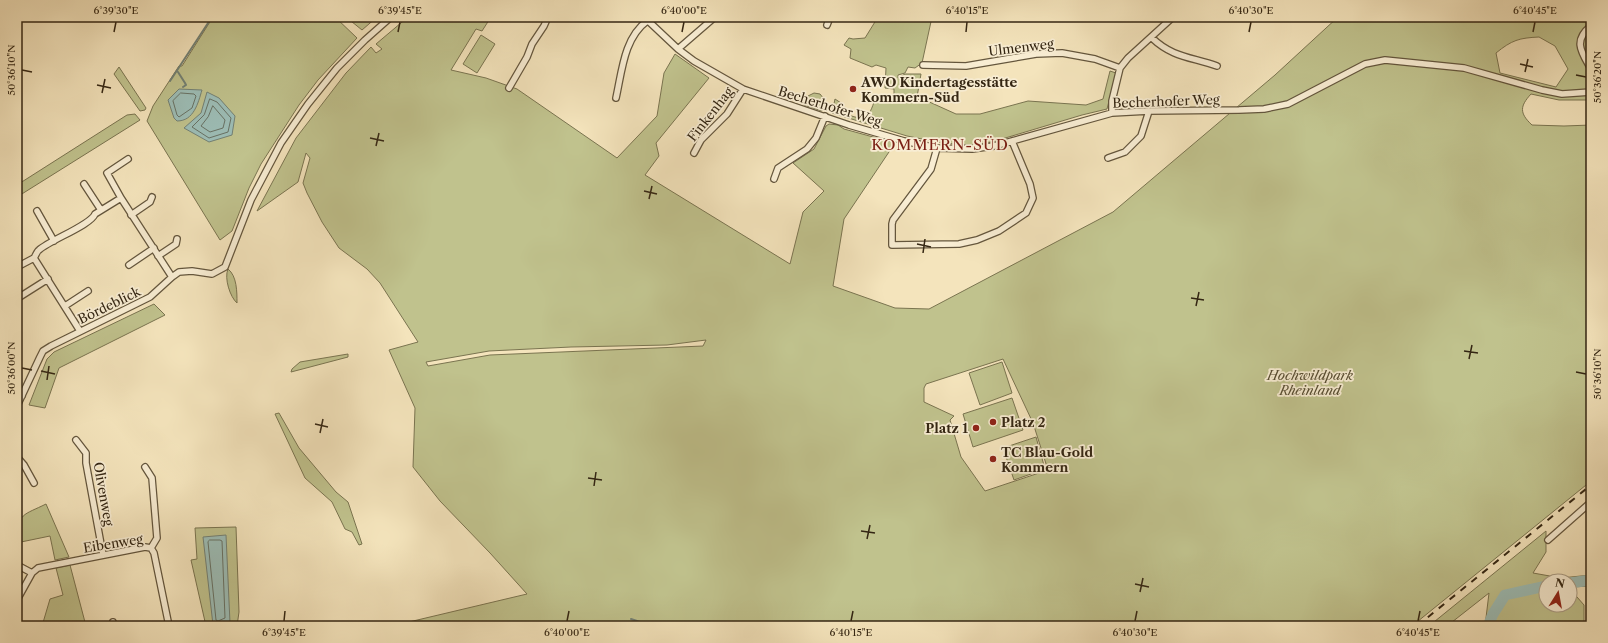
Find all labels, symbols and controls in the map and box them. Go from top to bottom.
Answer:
text: 6°39'30"E [94,4,139,17]
text: 6°39'45"E [378,4,422,17]
text: 6°40'00"E [661,4,707,17]
text: 6°40'15"E [946,4,988,17]
text: 6°40'30"E [1228,4,1274,17]
text: 6°40'45"E [1513,4,1557,17]
street label: Ulmenweg [987,35,1055,59]
text: 50°36'10"N [5,45,18,95]
text: 50°36'20"N [1591,51,1604,103]
place label: AWO Kindertagesstätte Kommern-Süd [860,74,1017,105]
street label: Finkenhag [684,83,736,144]
street label: Becherhofer Weg [776,83,884,129]
marker: AWO Kindertagesstätte Kommern-Süd [848,84,858,94]
street label: Becherhofer Weg [1112,91,1220,111]
district label: KOMMERN-SÜD [871,135,1009,154]
street label: Bördeblick [75,283,143,327]
text: 50°36'00"N [5,341,18,395]
text: 50°36'10"N [1591,349,1604,399]
park label: Hochwildpark Rheinland [1266,367,1353,398]
place label: Platz 2 [1001,414,1046,430]
marker: Platz 2 [988,417,998,427]
place label: Platz 1 [925,420,968,436]
marker: Platz 1 [971,423,981,433]
place label: TC Blau-Gold Kommern [1001,444,1094,475]
marker: TC Blau-Gold Kommern [988,454,998,464]
street label: Olivenweg [91,461,118,527]
street label: Eibenweg [82,530,144,556]
north arrow [1538,573,1578,613]
text: N [1554,575,1566,591]
text: 6°39'45"E [262,626,306,639]
text: 6°40'00"E [544,626,590,639]
text: 6°40'15"E [830,626,872,639]
text: 6°40'30"E [1112,626,1158,639]
text: 6°40'45"E [1396,626,1440,639]

